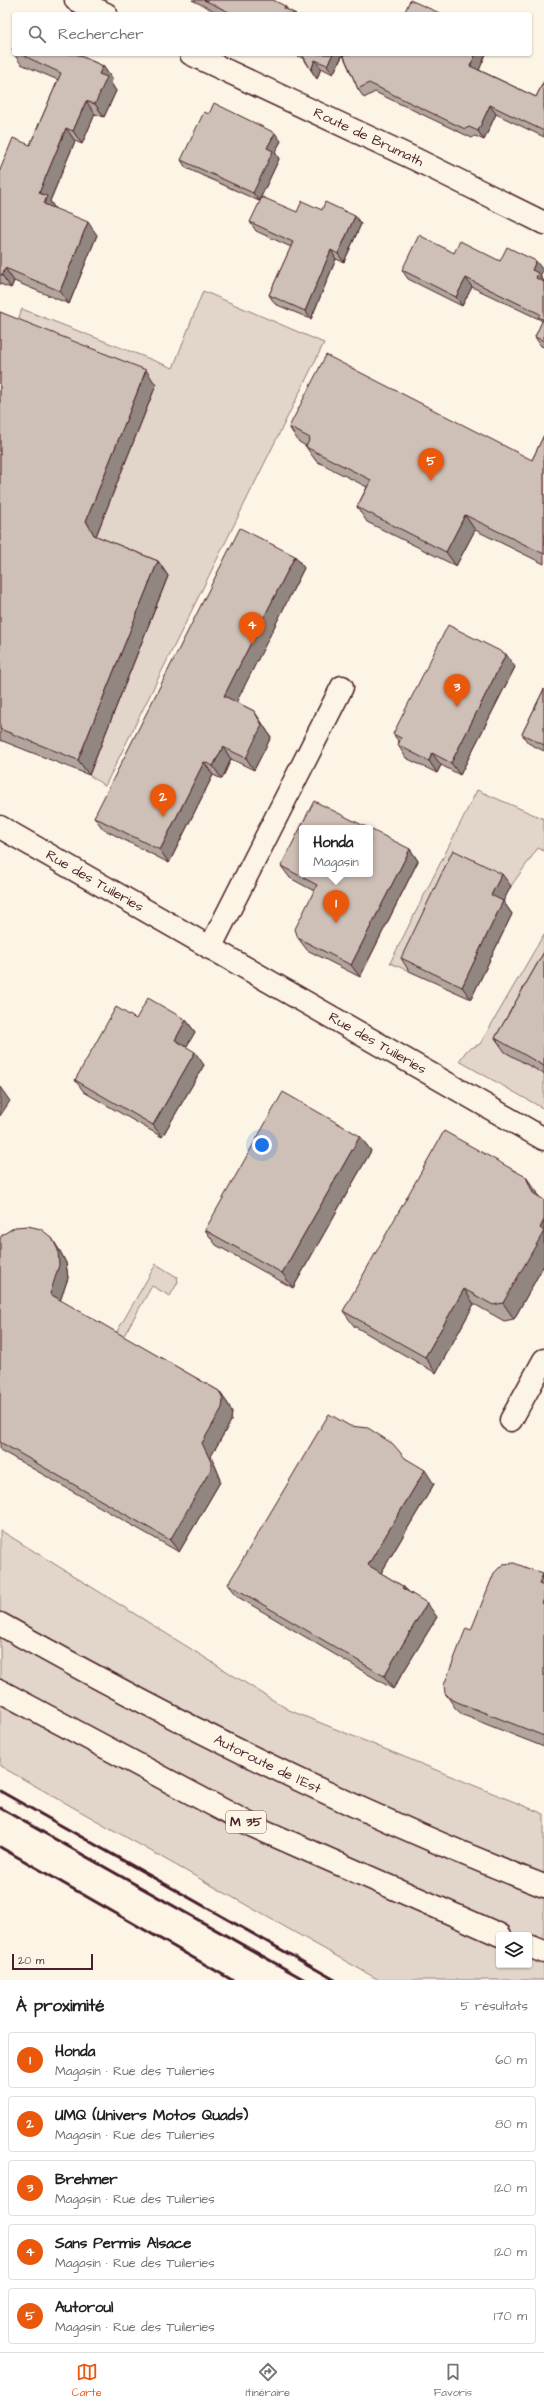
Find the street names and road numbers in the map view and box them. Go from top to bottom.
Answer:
street label: Route de Brumath [310,103,427,172]
street label: Rue des Tuileries [42,845,147,917]
street label: Rue des Tuileries [325,1007,430,1079]
street label: Autoroute de l’Est [210,1730,325,1799]
road number: M 35 [226,1811,266,1833]

